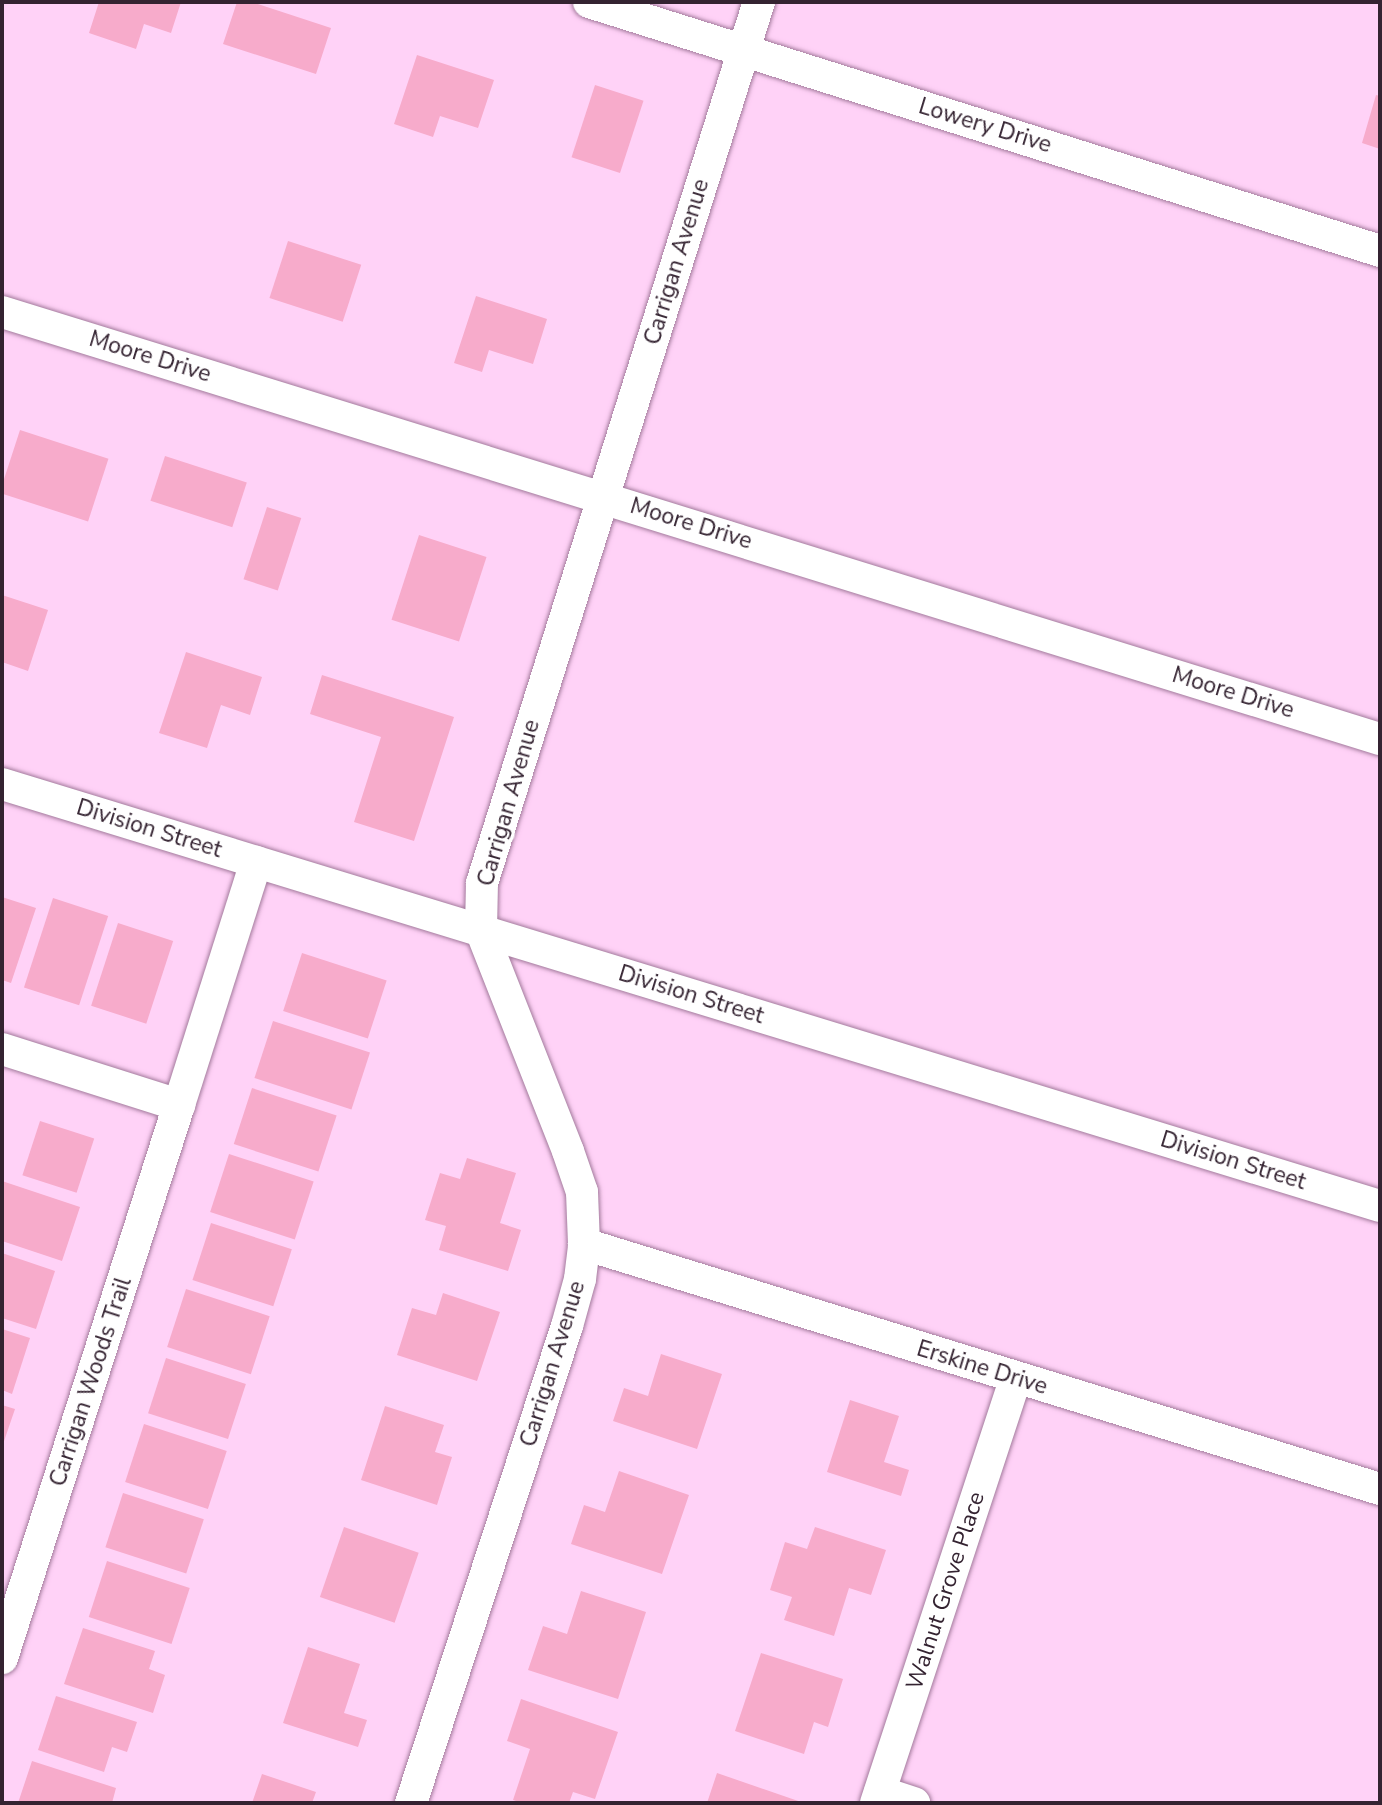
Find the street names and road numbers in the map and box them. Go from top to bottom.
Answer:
street label: Lowery Drive [915,93,1055,159]
street label: Carrigan Avenue [639,176,715,348]
street label: Moore Drive [86,325,214,389]
street label: Moore Drive [627,492,755,556]
street label: Moore Drive [1169,661,1297,725]
street label: Carrigan Avenue [472,717,546,889]
street label: Division Street [73,794,225,864]
street label: Division Street [615,960,767,1030]
street label: Division Street [1157,1126,1309,1196]
street label: Carrigan Woods Trail [44,1274,138,1490]
street label: Carrigan Avenue [515,1278,591,1450]
street label: Erskine Drive [913,1335,1051,1401]
street label: Walnut Grove Place [901,1489,991,1693]

